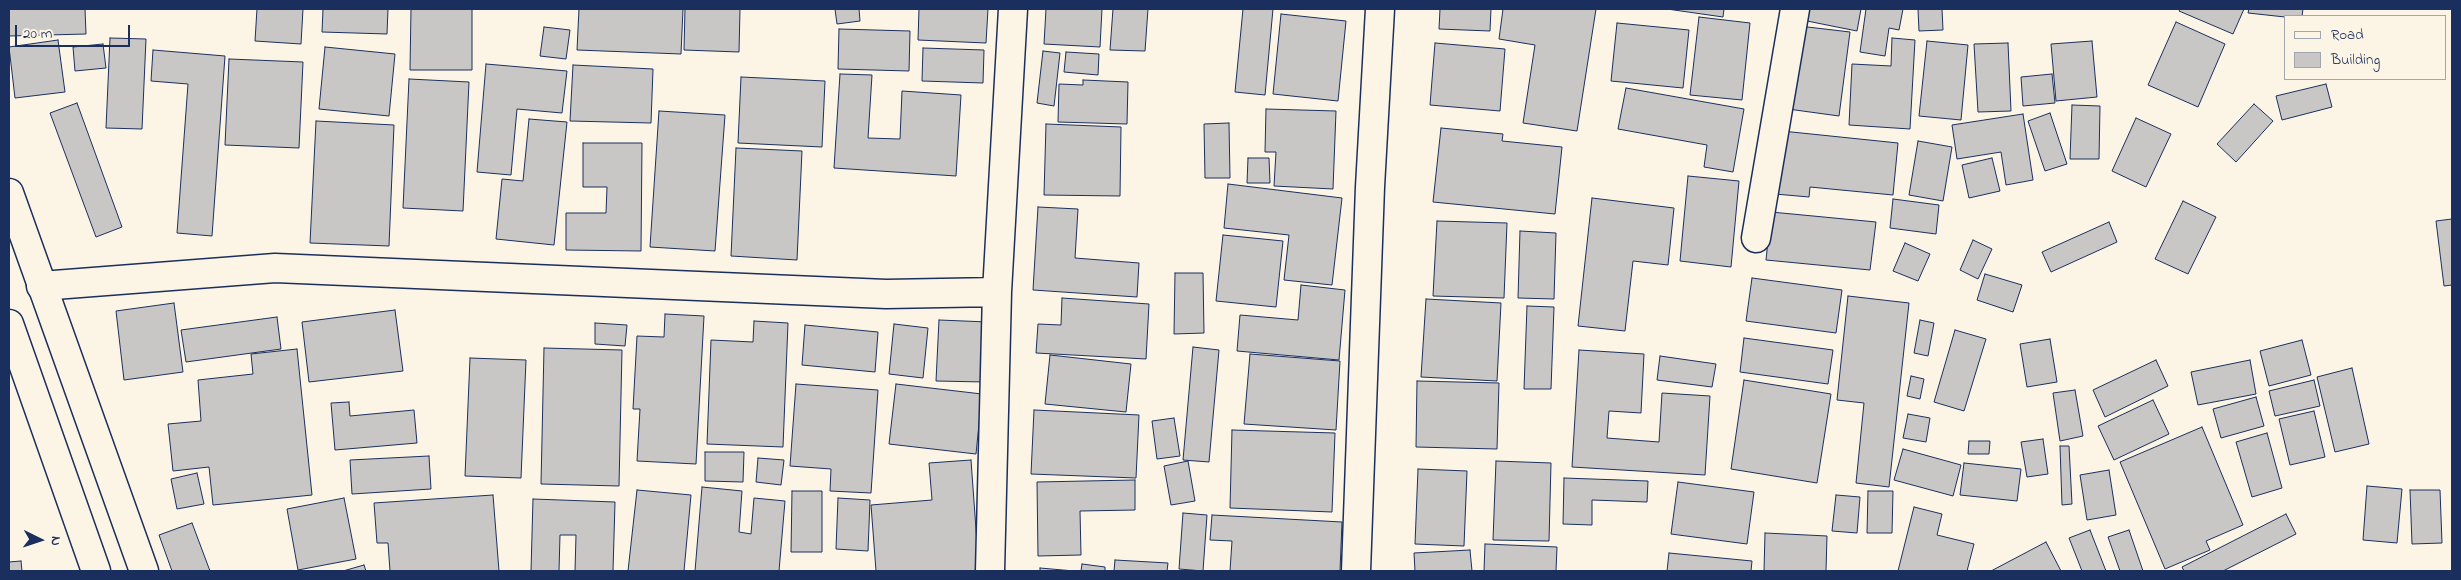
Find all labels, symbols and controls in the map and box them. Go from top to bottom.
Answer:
scale bar [18,15,132,47]
legend [2284,15,2446,80]
text: 20 m [23,23,52,45]
text: Road [2331,24,2364,46]
text: Building [2331,49,2380,71]
north arrow [15,515,65,565]
text: N [45,536,66,547]

